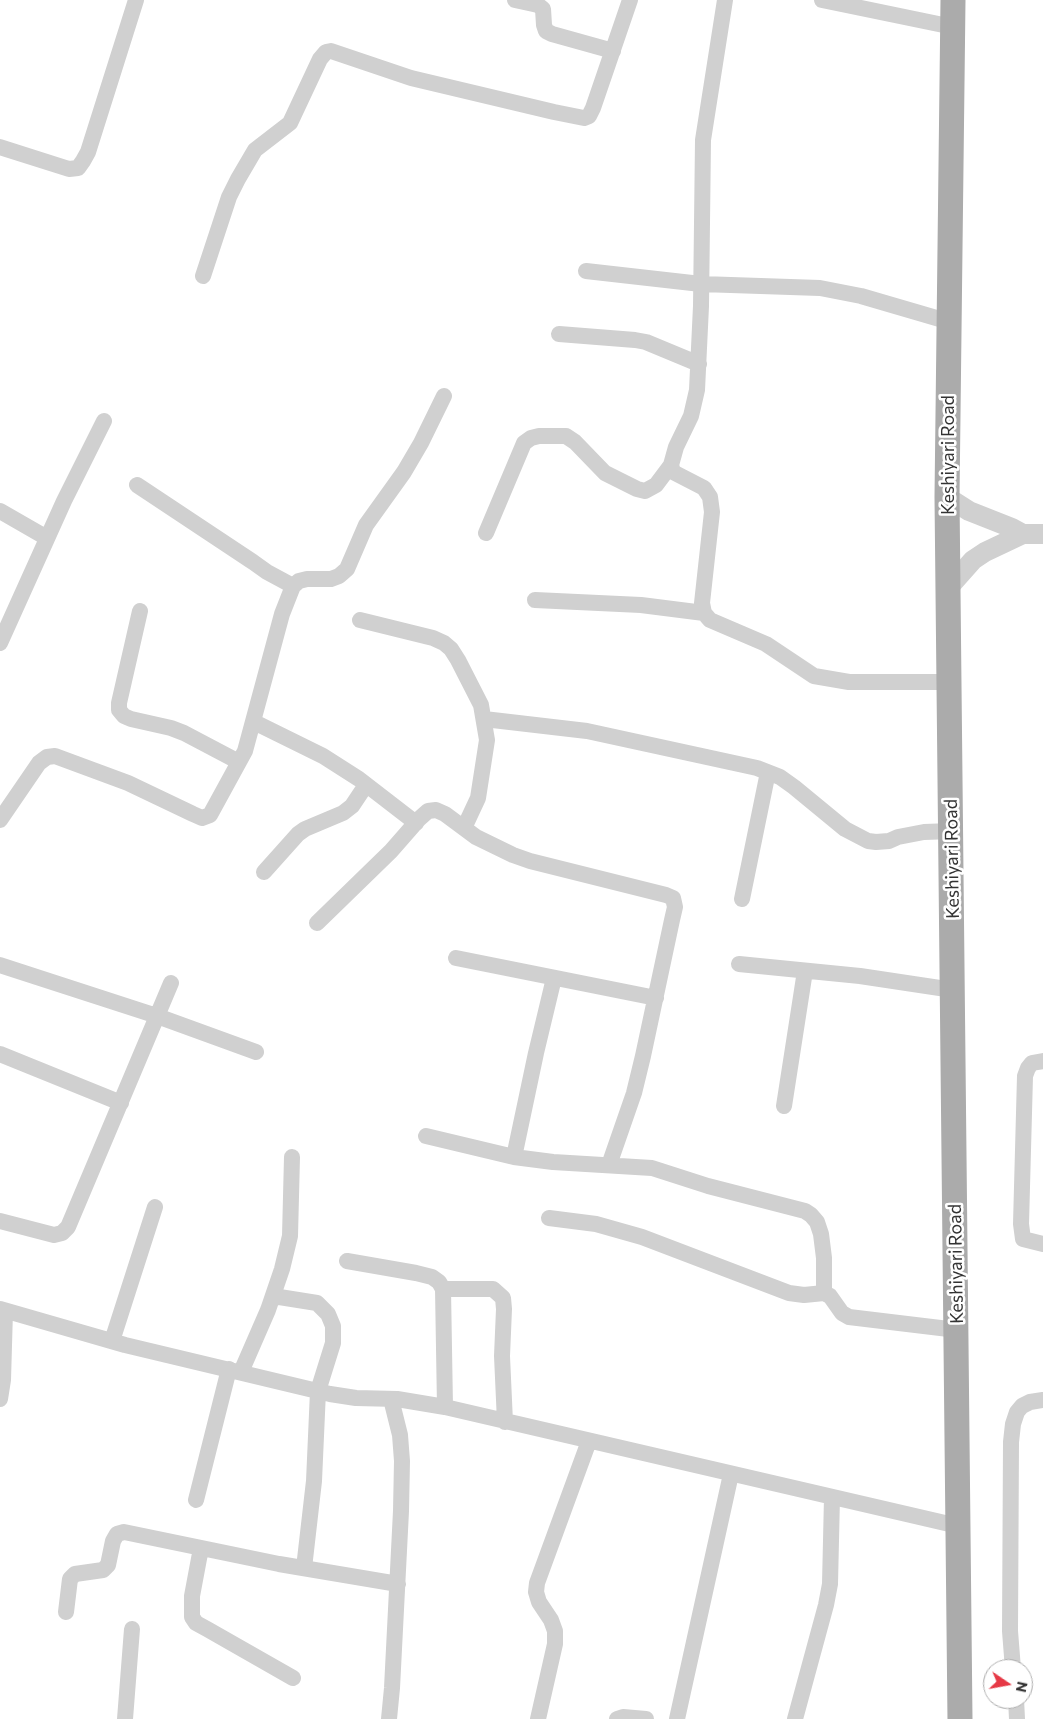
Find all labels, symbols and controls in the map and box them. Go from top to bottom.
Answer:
street label: Keshiyari Road [937,395,959,515]
street label: Keshiyari Road [940,799,964,919]
street label: Keshiyari Road [944,1204,968,1324]
north arrow [983,1659,1033,1709]
text: N [1013,1680,1032,1694]

